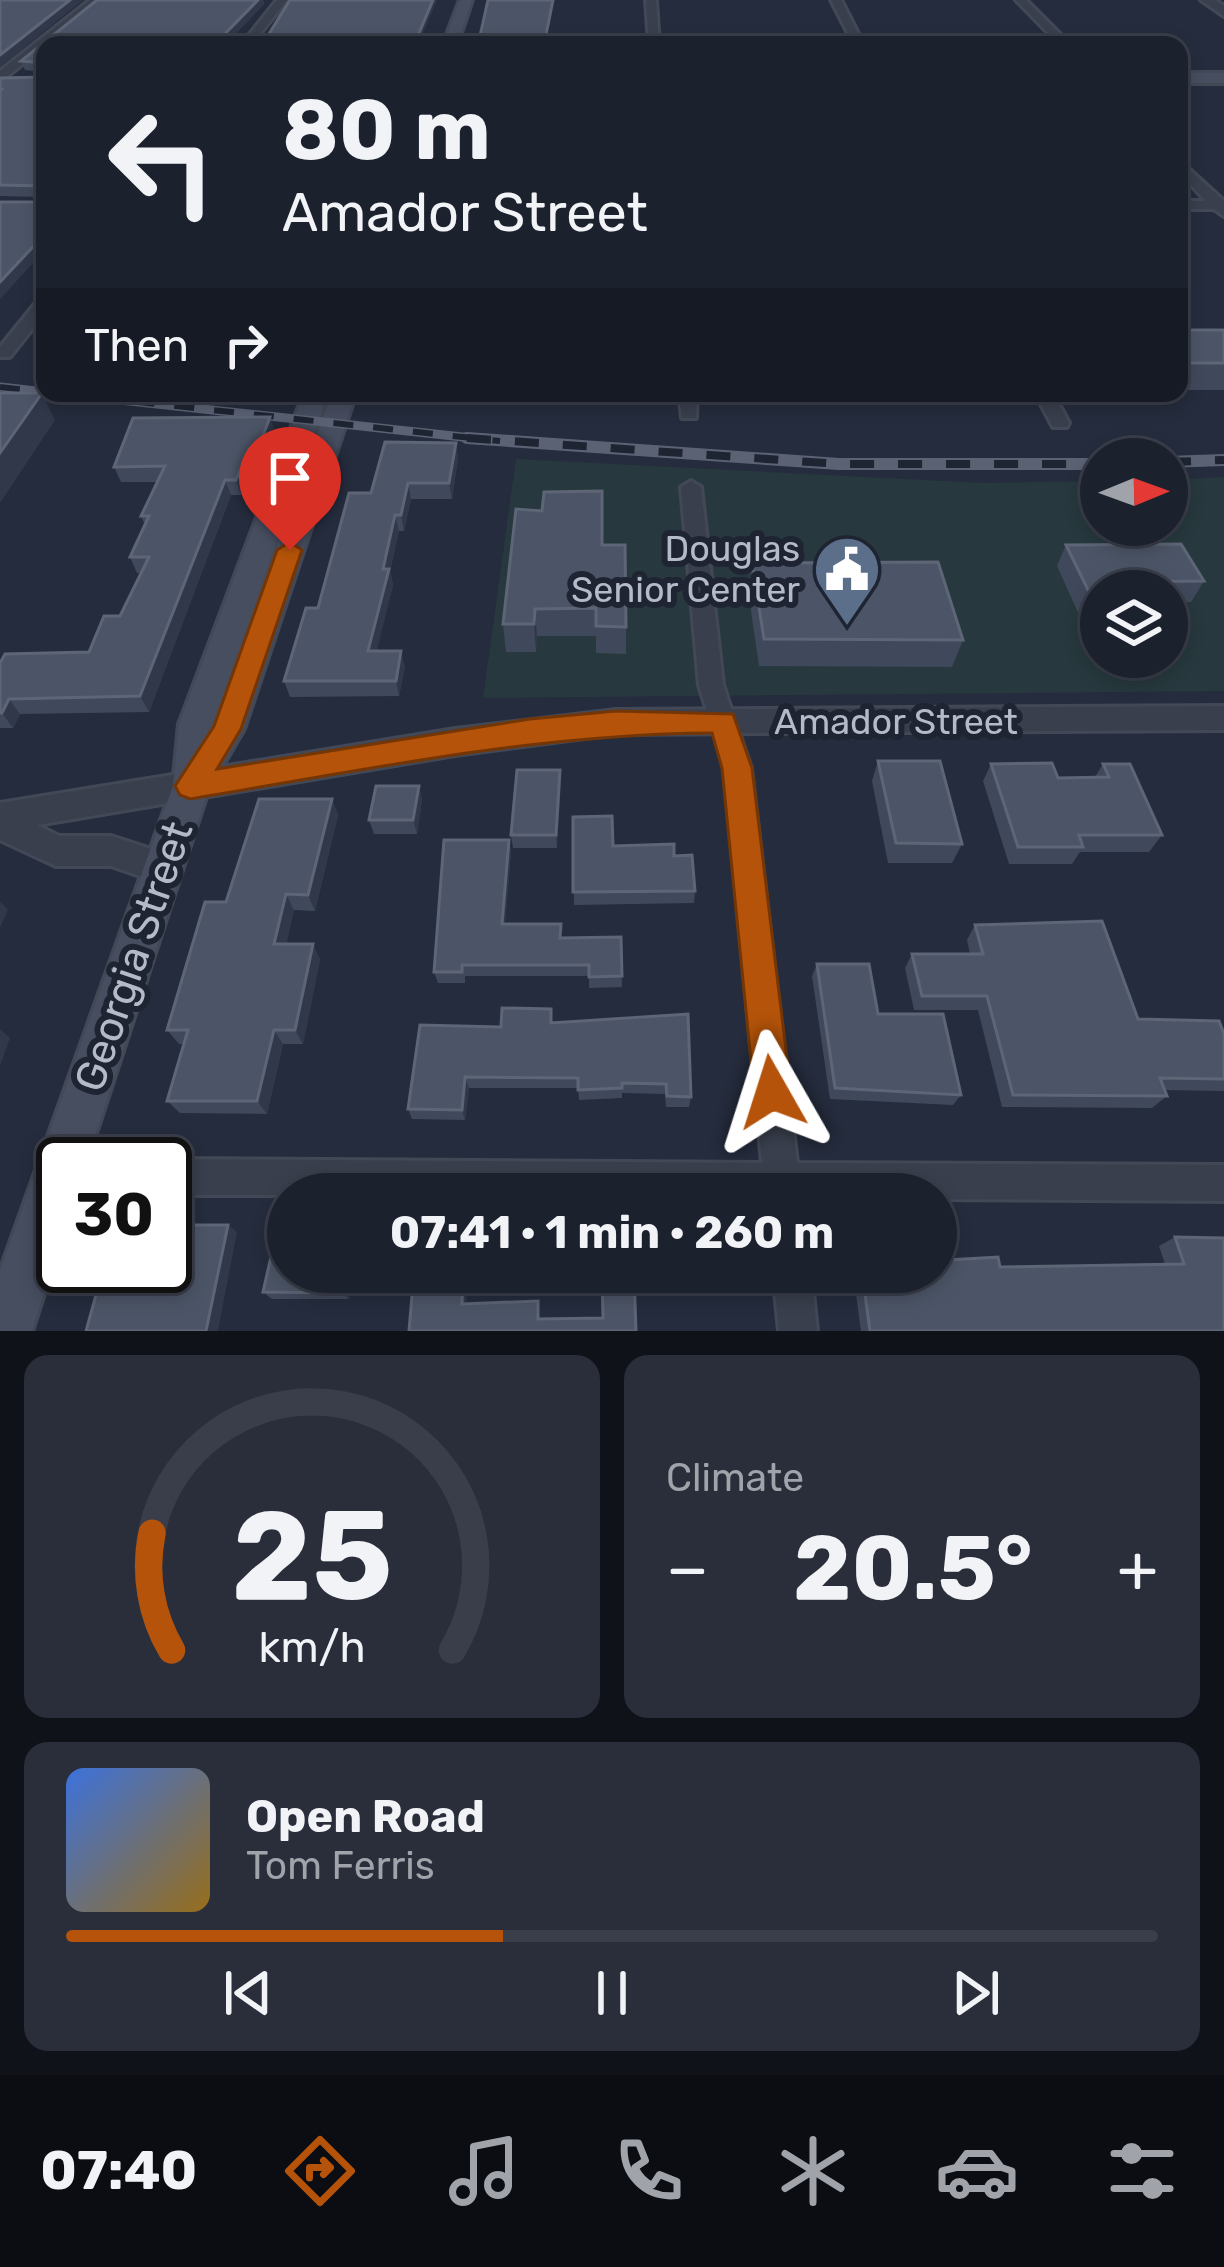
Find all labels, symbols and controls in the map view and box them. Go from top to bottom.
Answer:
text: 80 m [282,80,491,180]
icon: left [84,84,240,240]
text: Amador Street [282,181,648,245]
icon: right [213,312,279,378]
text: Then [84,319,189,372]
pin [239,427,341,550]
north arrow [1080,438,1188,546]
map controls [1080,438,1188,678]
icon: arrive [257,445,323,511]
place label: Douglas Senior Center [571,527,800,611]
public building icon: Douglas Senior Center [812,534,882,628]
button: layers [1080,570,1188,678]
street label: Amador Street [774,700,1018,743]
street label: Georgia Street [64,815,203,1098]
position arrow [709,1029,835,1155]
speed limit sign: 30 [36,1137,192,1293]
text: 07:41 · 1 min · 260 m [390,1206,834,1259]
text: Climate [666,1455,804,1501]
text: 25 [231,1482,393,1630]
text: 20.5° [793,1515,1033,1622]
text: − [666,1529,709,1608]
text: + [1117,1529,1158,1608]
text: km/h [258,1621,366,1672]
text: Open Road [246,1790,485,1843]
text: Tom Ferris [246,1843,435,1889]
icon: previous [215,1960,281,2026]
icon: pause [579,1960,645,2026]
icon: next [943,1960,1009,2026]
icon: directions [278,2129,362,2213]
icon: music [442,2129,526,2213]
icon: phone [607,2129,691,2213]
icon: climate [771,2129,855,2213]
icon: car [935,2129,1019,2213]
icon: filters [1100,2129,1184,2213]
text: 07:40 [40,2139,197,2203]

